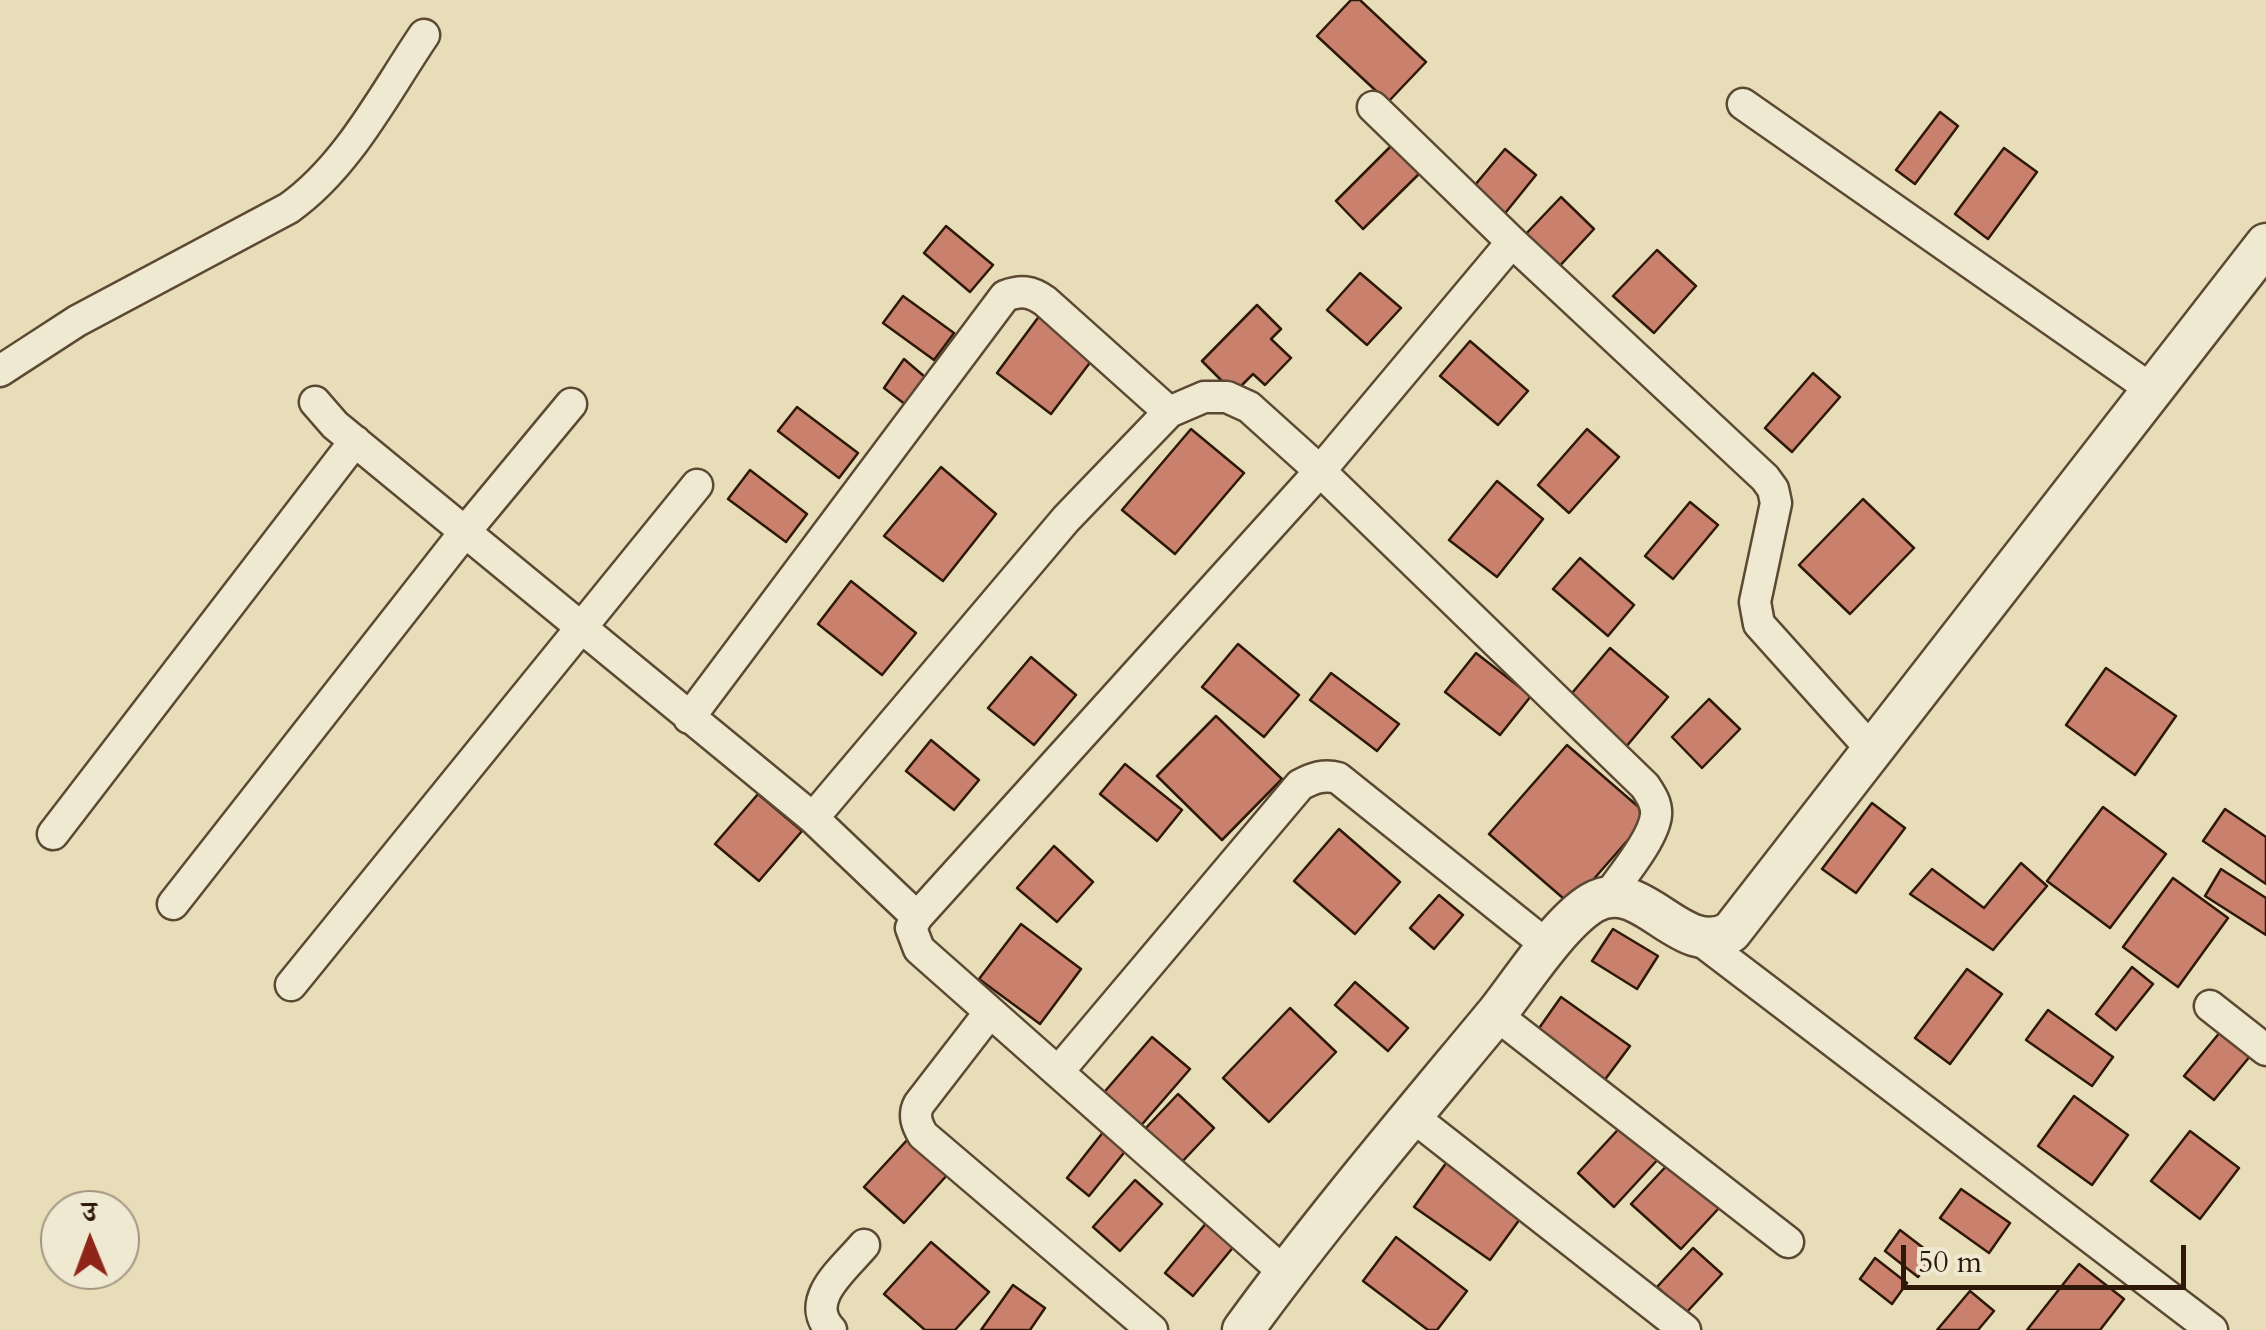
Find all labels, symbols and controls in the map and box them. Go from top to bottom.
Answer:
north arrow [40,1190,140,1290]
text: उ [82,1193,97,1231]
scale bar [1906,1225,2191,1287]
text: 50 m [1918,1242,1982,1283]

